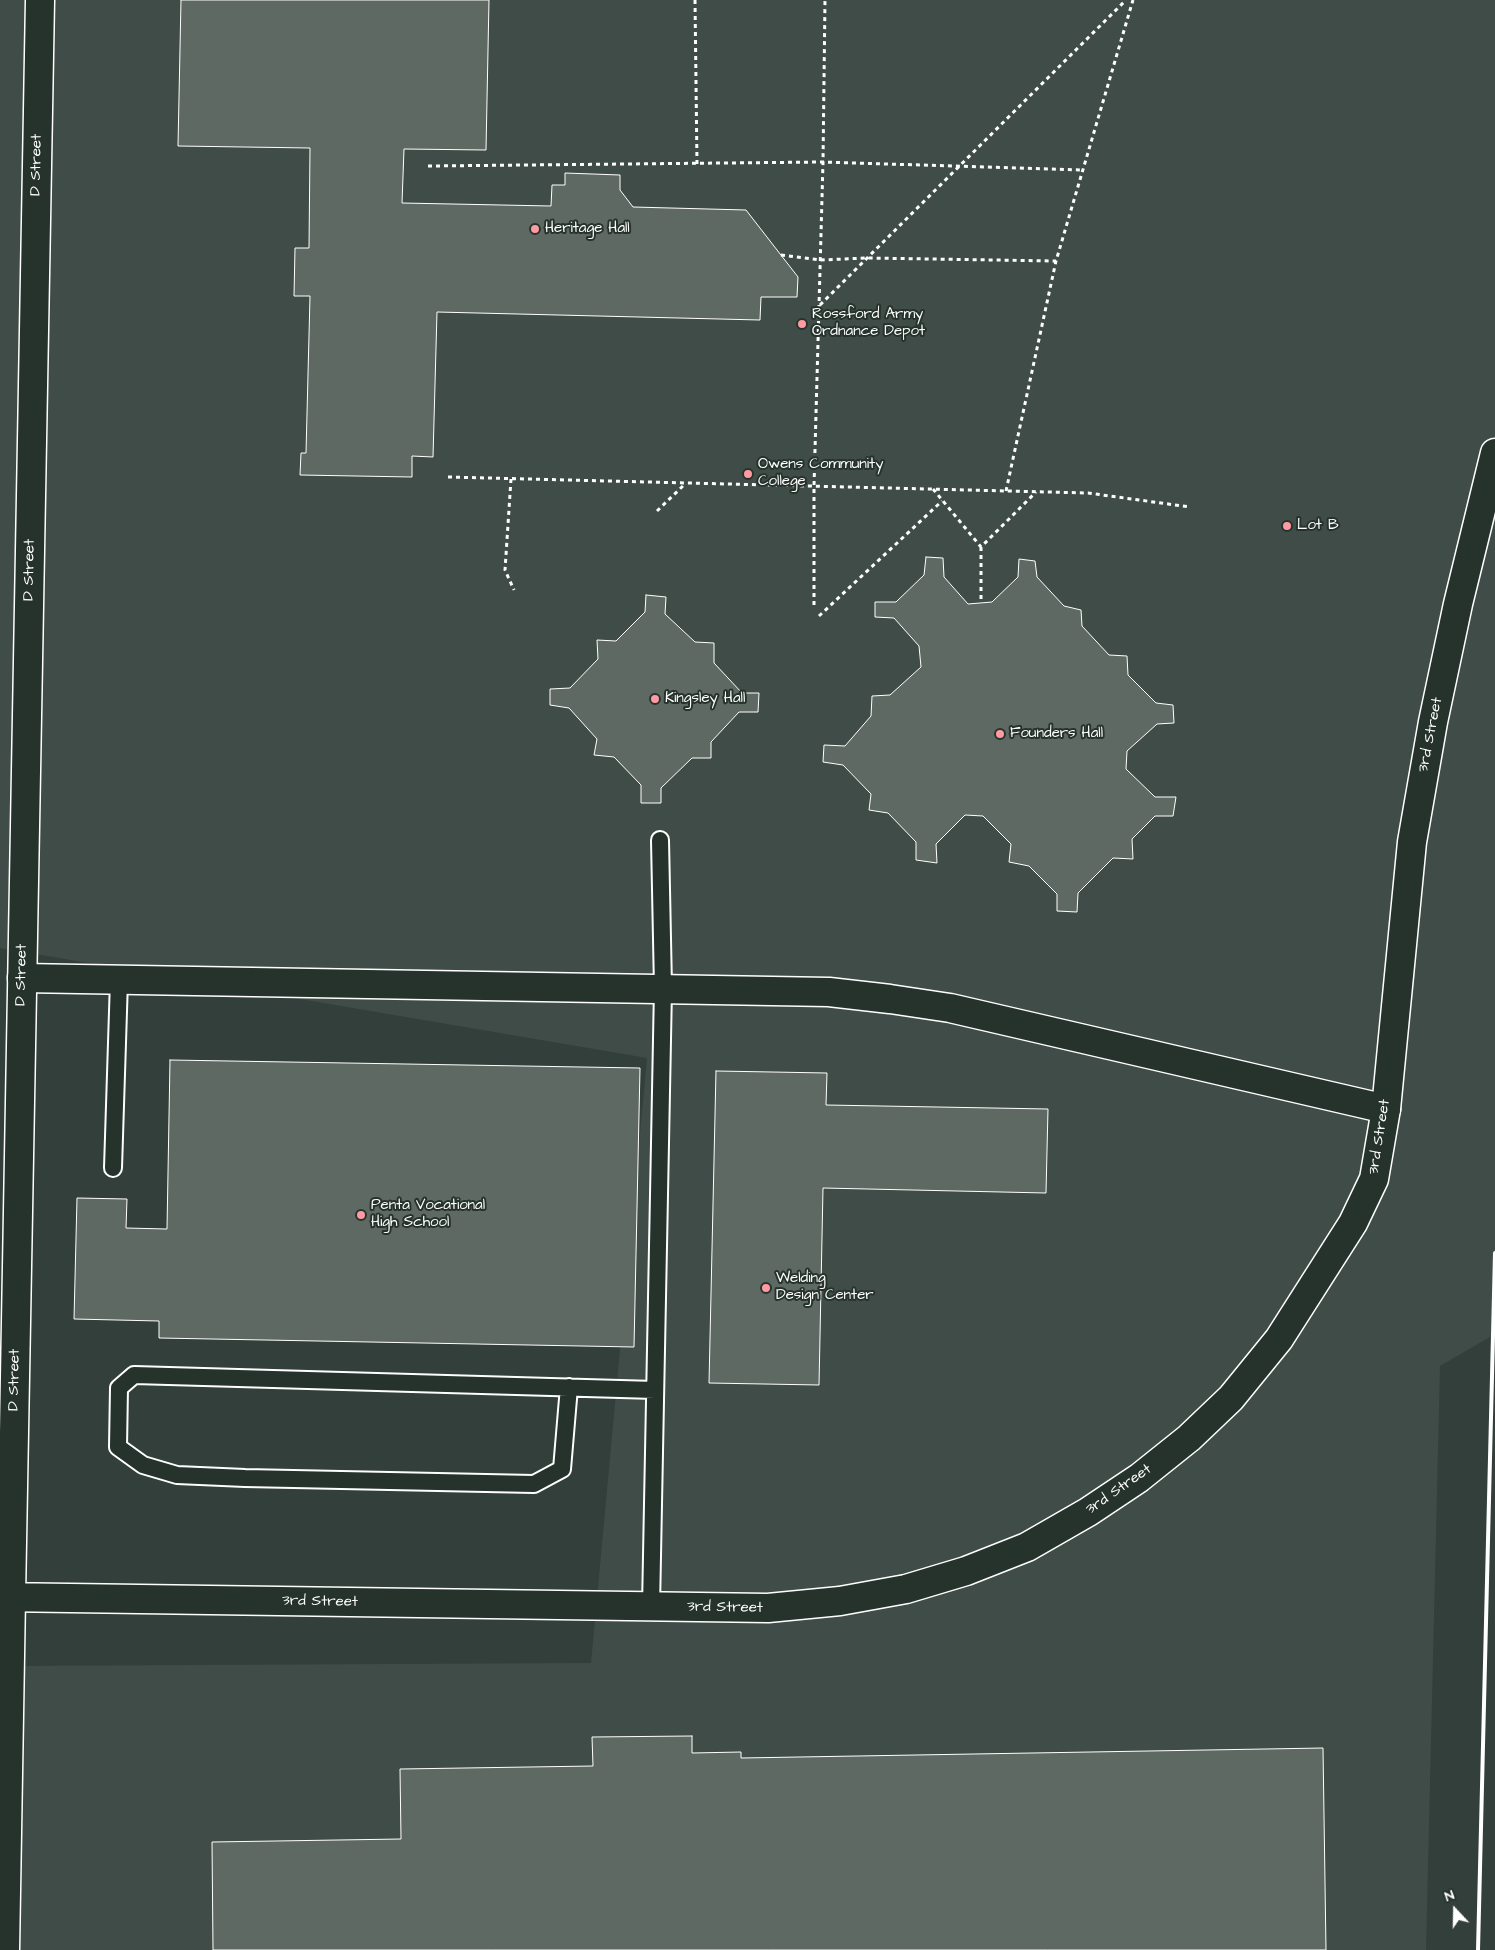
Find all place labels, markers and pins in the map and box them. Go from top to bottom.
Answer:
place label: Heritage Hall [545,220,630,238]
marker: Heritage Hall [529,223,541,235]
place label: Rossford Army Ordnance Depot [812,306,925,341]
marker: Rossford Army Ordnance Depot [796,318,808,330]
place label: Owens Community College [758,456,883,491]
marker: Owens Community College [742,468,754,480]
place label: Lot B [1297,517,1339,535]
marker: Lot B [1281,520,1293,532]
place label: Kingsley Hall [665,690,745,708]
marker: Kingsley Hall [649,693,661,705]
place label: Founders Hall [1010,725,1103,743]
marker: Founders Hall [994,728,1006,740]
place label: Penta Vocational High School [371,1197,485,1232]
marker: Penta Vocational High School [355,1209,367,1221]
place label: Welding Design Center [776,1270,874,1305]
marker: Welding Design Center [760,1282,772,1294]

